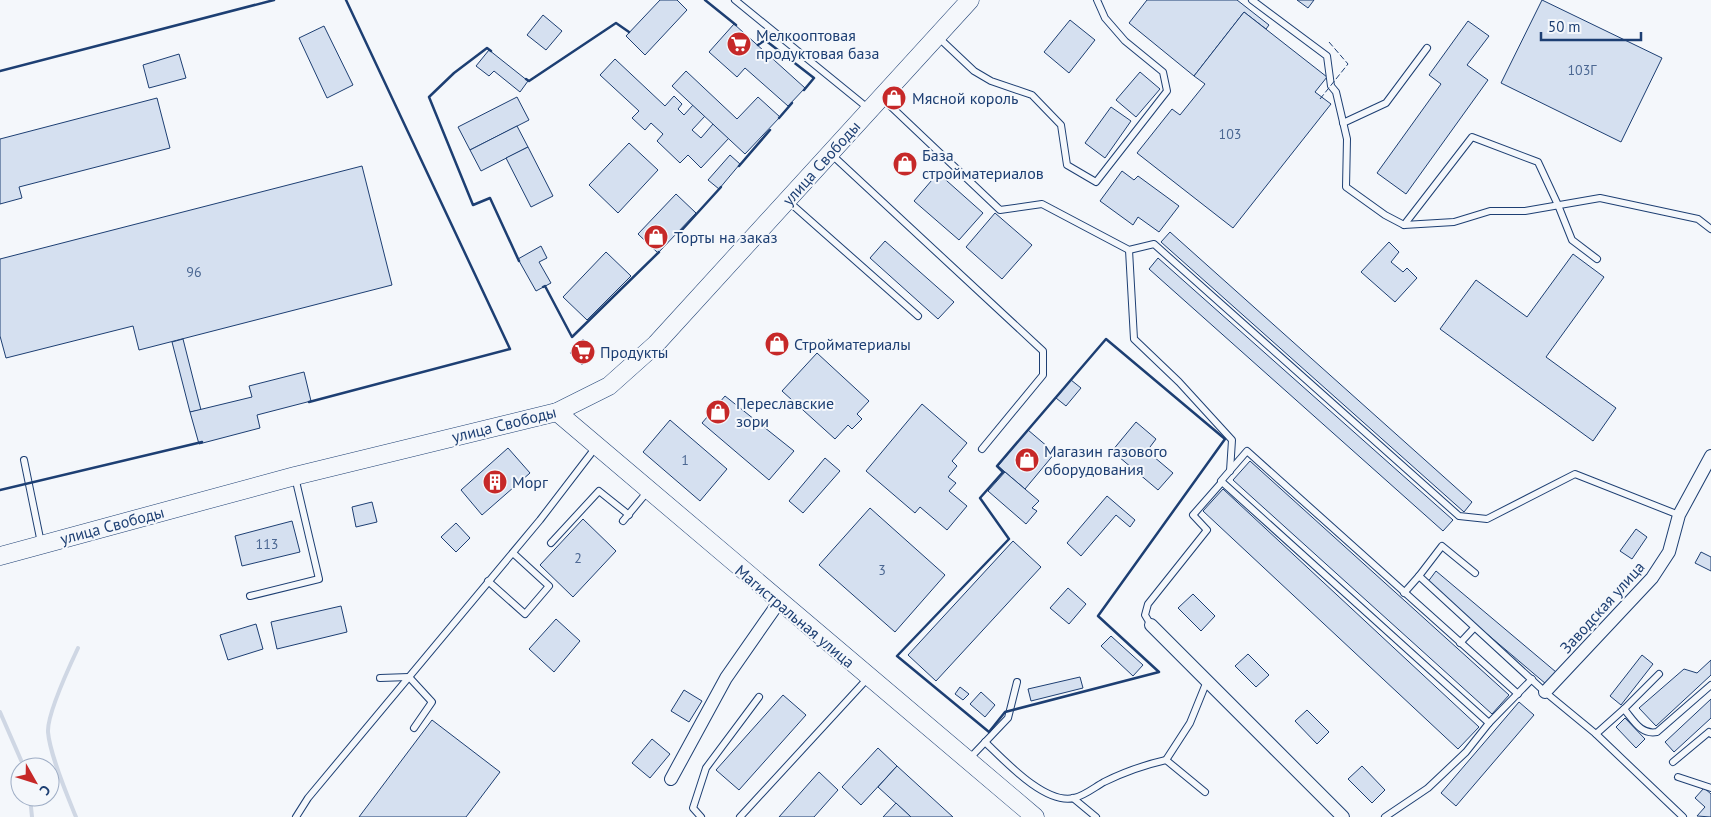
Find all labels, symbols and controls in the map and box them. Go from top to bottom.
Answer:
scale bar [1541,10,1641,42]
text: 50 m [1548,17,1581,36]
place label: Мелкооптовая продуктовая база [756,25,879,63]
supermarket icon: Мелкооптовая продуктовая база [726,31,752,57]
house number: 103Г [1567,61,1597,79]
shop icon: Мясной король [881,85,907,111]
place label: Мясной король [912,88,1018,108]
street label: улица Свободы [778,117,864,209]
house number: 103 [1219,125,1241,143]
place label: База стройматериалов [922,145,1044,183]
shop icon: База стройматериалов [892,151,918,177]
shop icon: Торты на заказ [643,224,669,250]
place label: Торты на заказ [674,227,778,247]
house number: 96 [186,263,202,281]
shop icon: Стройматериалы [764,331,790,357]
place label: Стройматериалы [794,334,911,354]
supermarket icon: Продукты [570,339,596,365]
place label: Продукты [600,342,668,362]
place label: Переславские зори [736,393,834,431]
shop icon: Переславские зори [705,399,731,425]
street label: улица Свободы [450,401,558,447]
place label: Магазин газового оборудования [1044,441,1167,479]
shop icon: Магазин газового оборудования [1014,447,1040,473]
house number: 1 [681,451,689,469]
building icon: Морг [482,469,508,495]
place label: Морг [512,472,548,492]
street label: улица Свободы [58,501,166,549]
house number: 113 [256,535,278,553]
house number: 2 [574,549,582,567]
street label: Заводская улица [1555,557,1649,657]
street label: Магистральная улица [731,560,859,672]
house number: 3 [878,561,886,579]
north arrow [10,757,60,807]
text: С [36,781,55,799]

